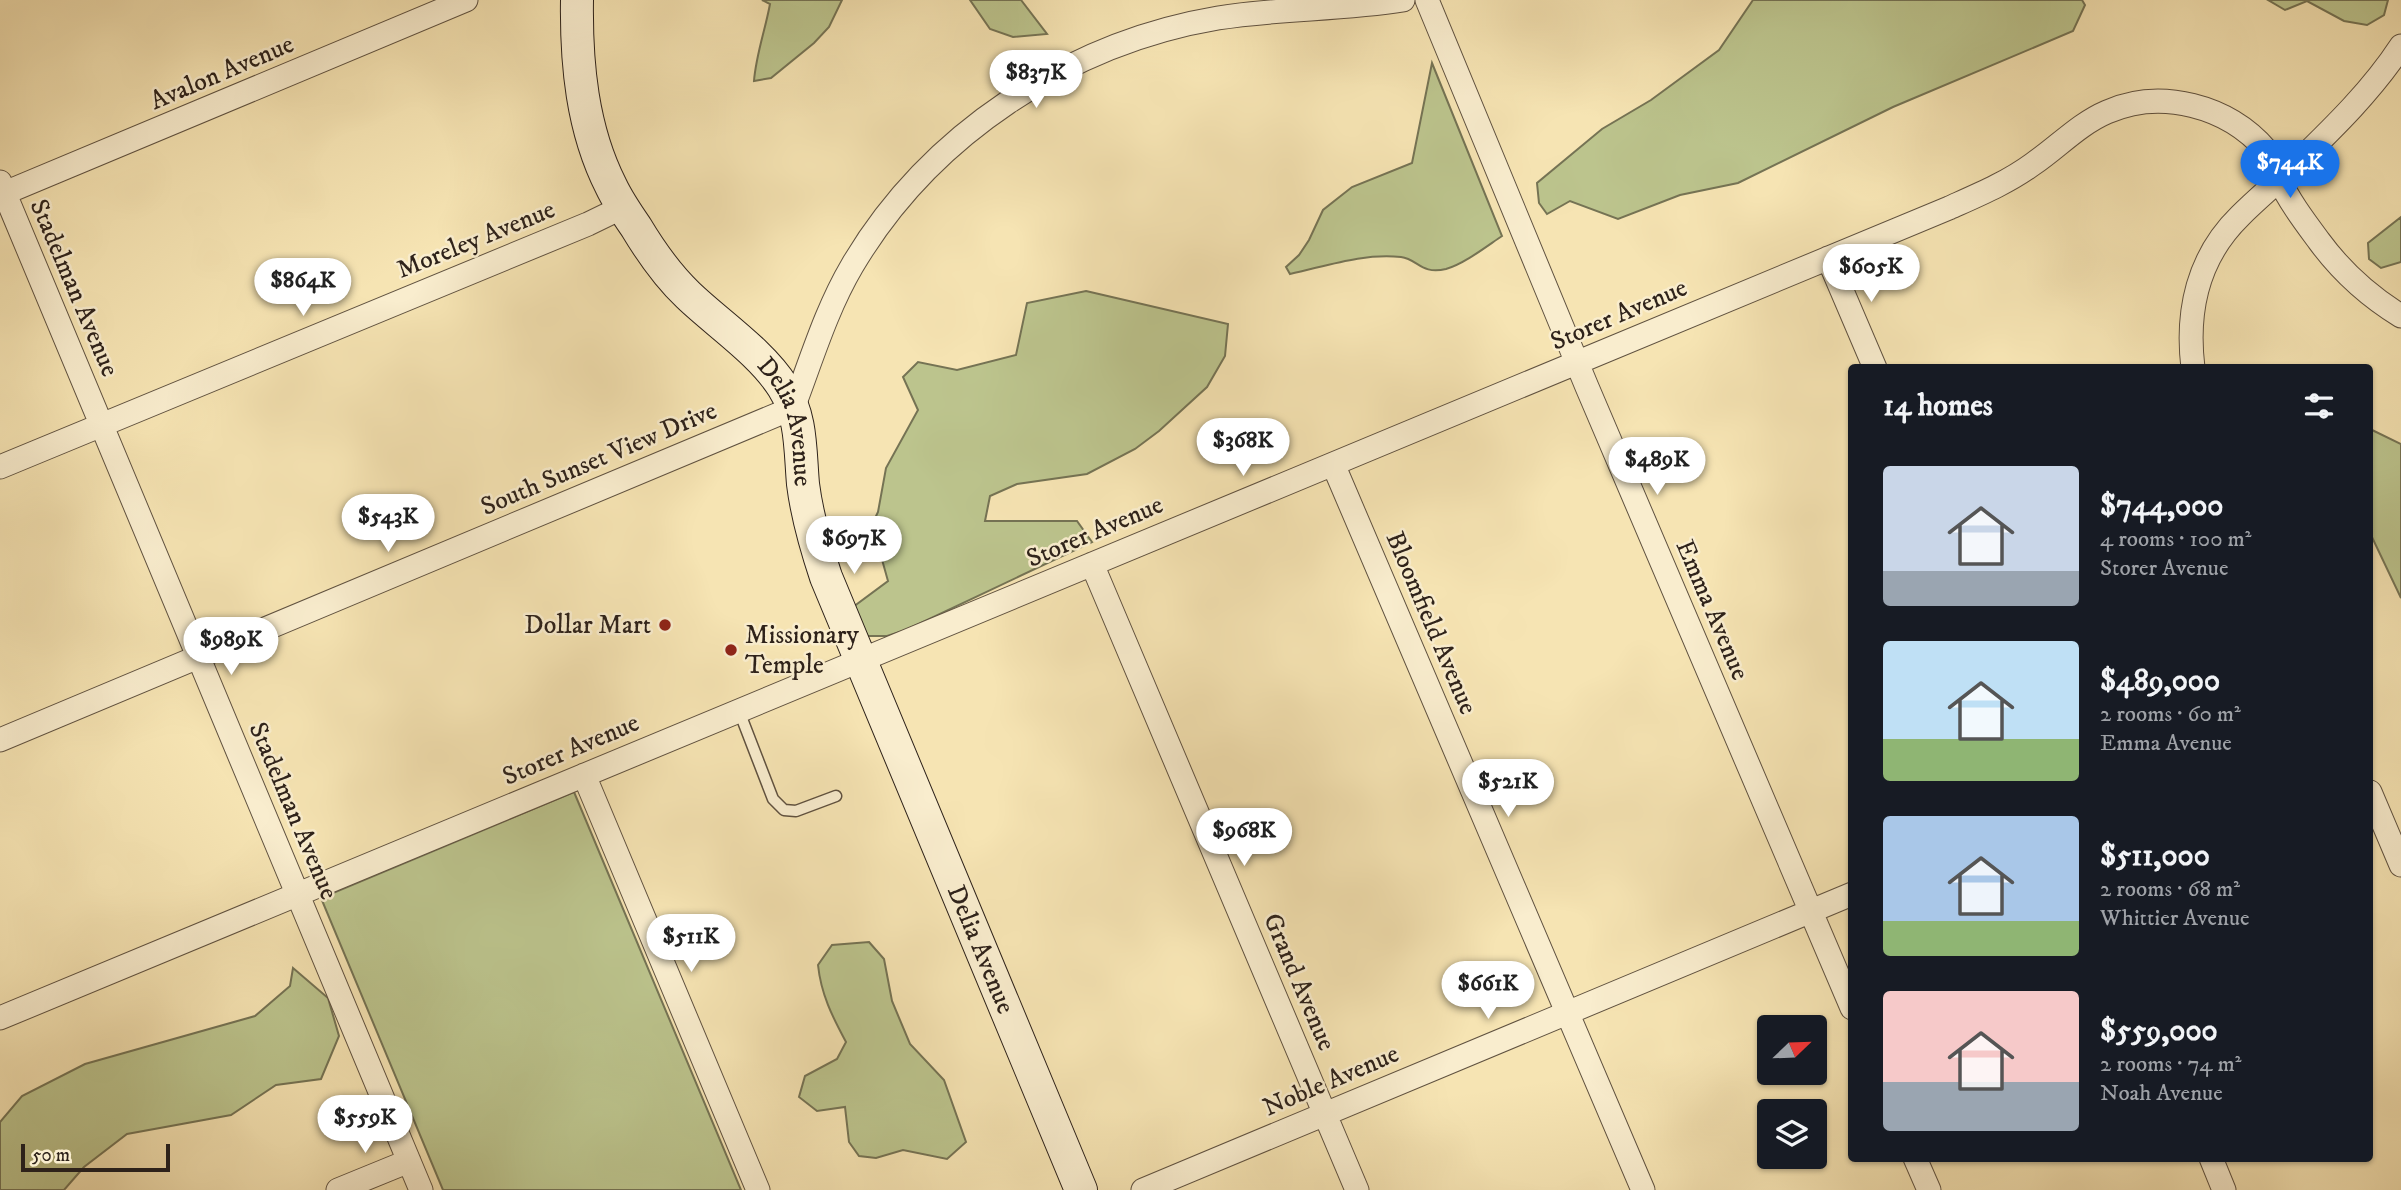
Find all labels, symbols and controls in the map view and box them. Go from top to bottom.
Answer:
street label: Avalon Avenue [145,28,299,118]
pin: $837K [987,50,1085,110]
text: $837K [1006,58,1066,87]
pin: $744K [2241,140,2339,200]
text: $744K [2257,148,2323,177]
street label: Moreley Avenue [392,193,560,287]
street label: Stadelman Avenue [22,194,126,382]
pin: $605K [1822,244,1920,304]
text: $605K [1839,252,1903,281]
pin: $864K [254,258,352,318]
text: $864K [270,266,336,295]
street label: Storer Avenue [1546,271,1692,359]
street label: Delia Avenue [750,350,820,488]
icon: filters [2300,387,2338,425]
text: 14 homes [1883,388,1993,425]
street label: South Sunset View Drive [476,394,722,524]
pin: $368K [1194,419,1292,478]
text: $368K [1213,426,1273,455]
pin: $489K [1608,438,1706,497]
text: $489K [1625,445,1689,474]
street label: Storer Avenue [1022,488,1168,576]
text: $744,000 [2100,488,2223,525]
pin: $543K [339,494,437,554]
icon: home [1939,494,2023,578]
text: $543K [358,502,418,531]
pin: $697K [805,516,903,576]
text: $697K [822,524,886,553]
text: 4 rooms · 100 m² [2100,525,2252,554]
street label: Bloomfield Avenue [1378,527,1484,719]
street label: Emma Avenue [1668,535,1756,685]
text: Storer Avenue [2100,554,2228,583]
place label: Dollar Mart [524,609,651,642]
marker: Dollar Mart [657,617,673,633]
pin: $989K [182,618,280,677]
place label: Missionary Temple [745,619,859,682]
text: $989K [199,625,263,654]
marker: Missionary Temple [723,642,739,658]
text: $489,000 [2100,663,2220,700]
icon: home [1939,669,2023,753]
text: 2 rooms · 60 m² [2100,700,2241,729]
street label: Storer Avenue [498,706,644,794]
street label: Stadelman Avenue [241,717,345,905]
text: Emma Avenue [2100,729,2232,758]
pin: $521K [1459,760,1557,819]
text: $521K [1478,767,1538,796]
pin: $968K [1195,808,1293,868]
text: $968K [1212,816,1276,845]
text: $511,000 [2100,838,2210,875]
icon: home [1939,844,2023,928]
text: 2 rooms · 68 m² [2100,875,2240,904]
street label: Delia Avenue [939,880,1022,1019]
text: Whittier Avenue [2100,904,2250,933]
street label: Grand Avenue [1255,908,1343,1056]
pin: $511K [642,914,740,974]
text: $511K [662,922,720,951]
pin: $661K [1439,962,1537,1021]
text: $661K [1458,969,1518,998]
text: $559,000 [2100,1013,2218,1050]
north arrow [1757,1015,1827,1085]
map controls [1757,1015,1827,1169]
icon: home [1939,1019,2023,1103]
street label: Noble Avenue [1258,1038,1404,1124]
text: 2 rooms · 74 m² [2100,1050,2241,1079]
text: Noah Avenue [2100,1079,2223,1108]
pin: $559K [316,1096,414,1155]
button: layers [1757,1099,1827,1169]
text: $559K [333,1103,397,1132]
scale bar [21,1141,170,1173]
text: 50 m [32,1144,70,1167]

